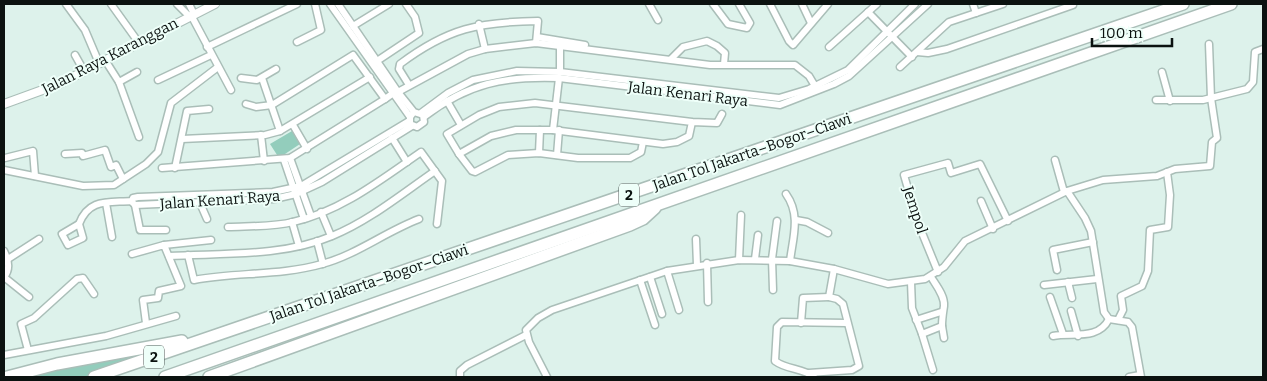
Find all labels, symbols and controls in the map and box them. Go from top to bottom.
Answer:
street label: Jalan Raya Karanggan [38,14,182,99]
scale bar [1092,15,1172,47]
text: 100 m [1100,24,1143,42]
street label: Jalan Kenari Raya [626,78,749,110]
street label: Jalan Tol Jakarta–Bogor–Ciawi [649,109,854,195]
street label: Jempol [899,183,931,236]
road number: 2 [619,184,639,206]
street label: Jalan Kenari Raya [158,187,281,213]
street label: Jalan Tol Jakarta–Bogor–Ciawi [266,240,471,326]
road number: 2 [144,346,164,368]

